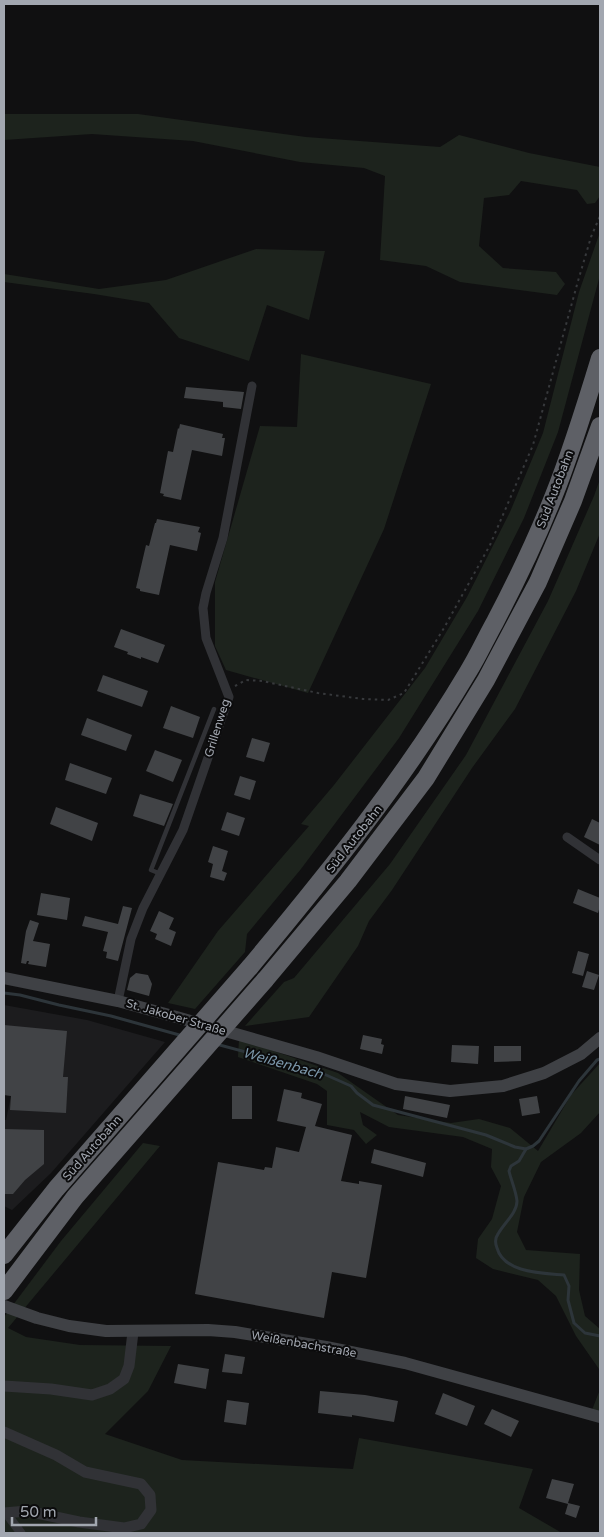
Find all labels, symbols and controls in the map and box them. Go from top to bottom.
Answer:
street label: Süd Autobahn [534,448,576,530]
street label: Grillenweg [201,697,233,759]
street label: Süd Autobahn [323,802,385,876]
street label: St. Jakober Straße [124,996,228,1038]
water label: Weißenbach [241,1044,325,1083]
street label: Süd Autobahn [60,1112,124,1184]
street label: Weißenbachstraße [250,1328,358,1360]
scale bar [12,1494,96,1526]
text: 50 m [20,1503,57,1521]

